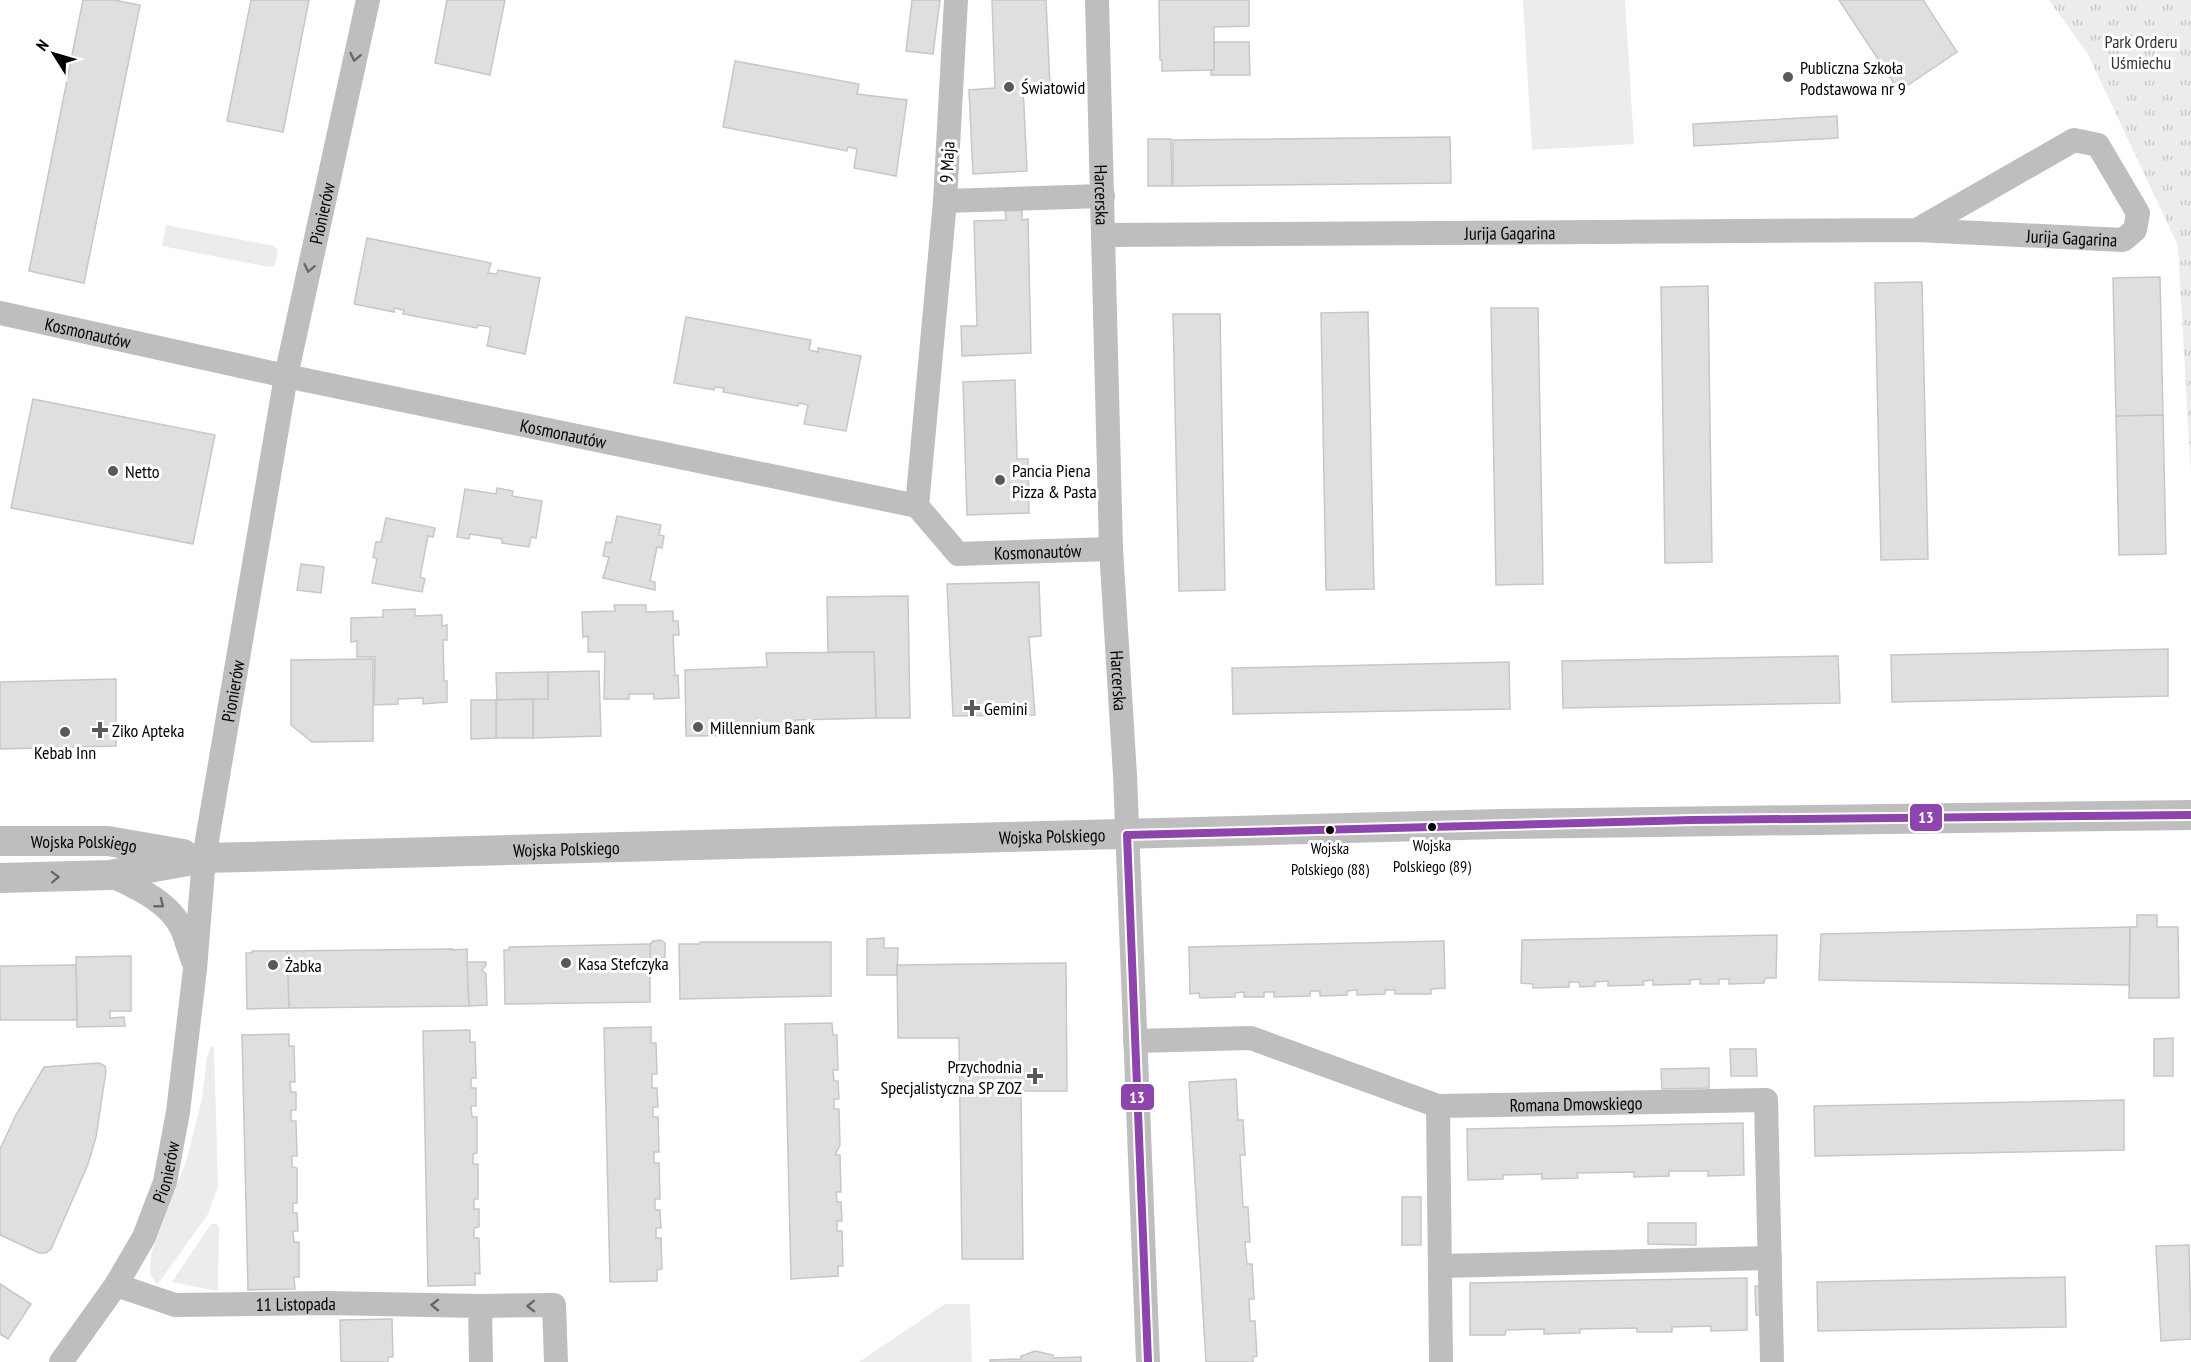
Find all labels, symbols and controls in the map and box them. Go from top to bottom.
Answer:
north arrow [24,24,84,84]
park label: Park Orderu Uśmiechu [2105,30,2177,74]
text: N [31,36,53,54]
one-way arrow [349,52,362,62]
place label: Publiczna Szkoła Podstawowa nr 9 [1800,56,1906,100]
marker: Publiczna Szkoła Podstawowa nr 9 [1781,70,1795,84]
place label: Światowid [1021,76,1085,99]
marker: Światowid [1002,80,1016,94]
street label: 9 Maja [934,141,960,183]
street label: Harcerska [1090,164,1114,226]
street label: Pionierów [304,180,339,246]
street label: Jurija Gagarina [1463,221,1556,244]
street label: Jurija Gagarina [2025,224,2118,251]
one-way arrow [303,263,316,273]
street label: Kosmonautów [43,312,133,353]
street label: Kosmonautów [518,413,609,453]
place label: Pancia Piena Pizza & Pasta [1012,459,1097,503]
place label: Netto [125,460,160,483]
marker: Netto [106,464,120,478]
marker: Pancia Piena Pizza & Pasta [993,473,1007,487]
street label: Kosmonautów [994,538,1082,564]
street label: Harcerska [1106,650,1133,712]
street label: Pionierów [216,658,249,724]
place label: Gemini [984,697,1028,720]
marker: Gemini [965,701,979,715]
place label: Millennium Bank [710,716,815,739]
place label: Ziko Apteka [112,719,185,742]
marker: Millennium Bank [691,720,705,734]
marker: Ziko Apteka [93,723,107,737]
marker: Kebab Inn [58,725,72,739]
place label: Kebab Inn [34,741,96,764]
line badge: 13 [1909,803,1943,832]
text: 13 [1918,807,1934,827]
marker: Wojska Polskiego (89) [1426,821,1438,833]
street label: Wojska Polskiego [999,823,1106,849]
marker: Wojska Polskiego (88) [1324,824,1336,836]
street label: Wojska Polskiego [31,830,139,857]
place label: Wojska Polskiego (89) [1393,835,1471,876]
street label: Wojska Polskiego [513,836,620,861]
place label: Wojska Polskiego (88) [1291,838,1369,879]
one-way arrow [50,870,59,883]
one-way arrow [154,897,165,908]
place label: Kasa Stefczyka [578,952,669,975]
place label: Żabka [285,954,322,977]
marker: Kasa Stefczyka [559,956,573,970]
marker: Żabka [266,958,280,972]
place label: Przychodnia Specjalistyczna SP ZOZ [881,1055,1022,1099]
marker: Przychodnia Specjalistyczna SP ZOZ [1026,1067,1044,1085]
line badge: 13 [1120,1083,1155,1111]
text: 13 [1129,1087,1145,1107]
street label: Romana Dmowskiego [1509,1091,1643,1116]
street label: Pionierów [147,1139,184,1206]
street label: 11 Listopada [255,1291,336,1315]
one-way arrow [430,1299,439,1311]
one-way arrow [527,1300,536,1312]

